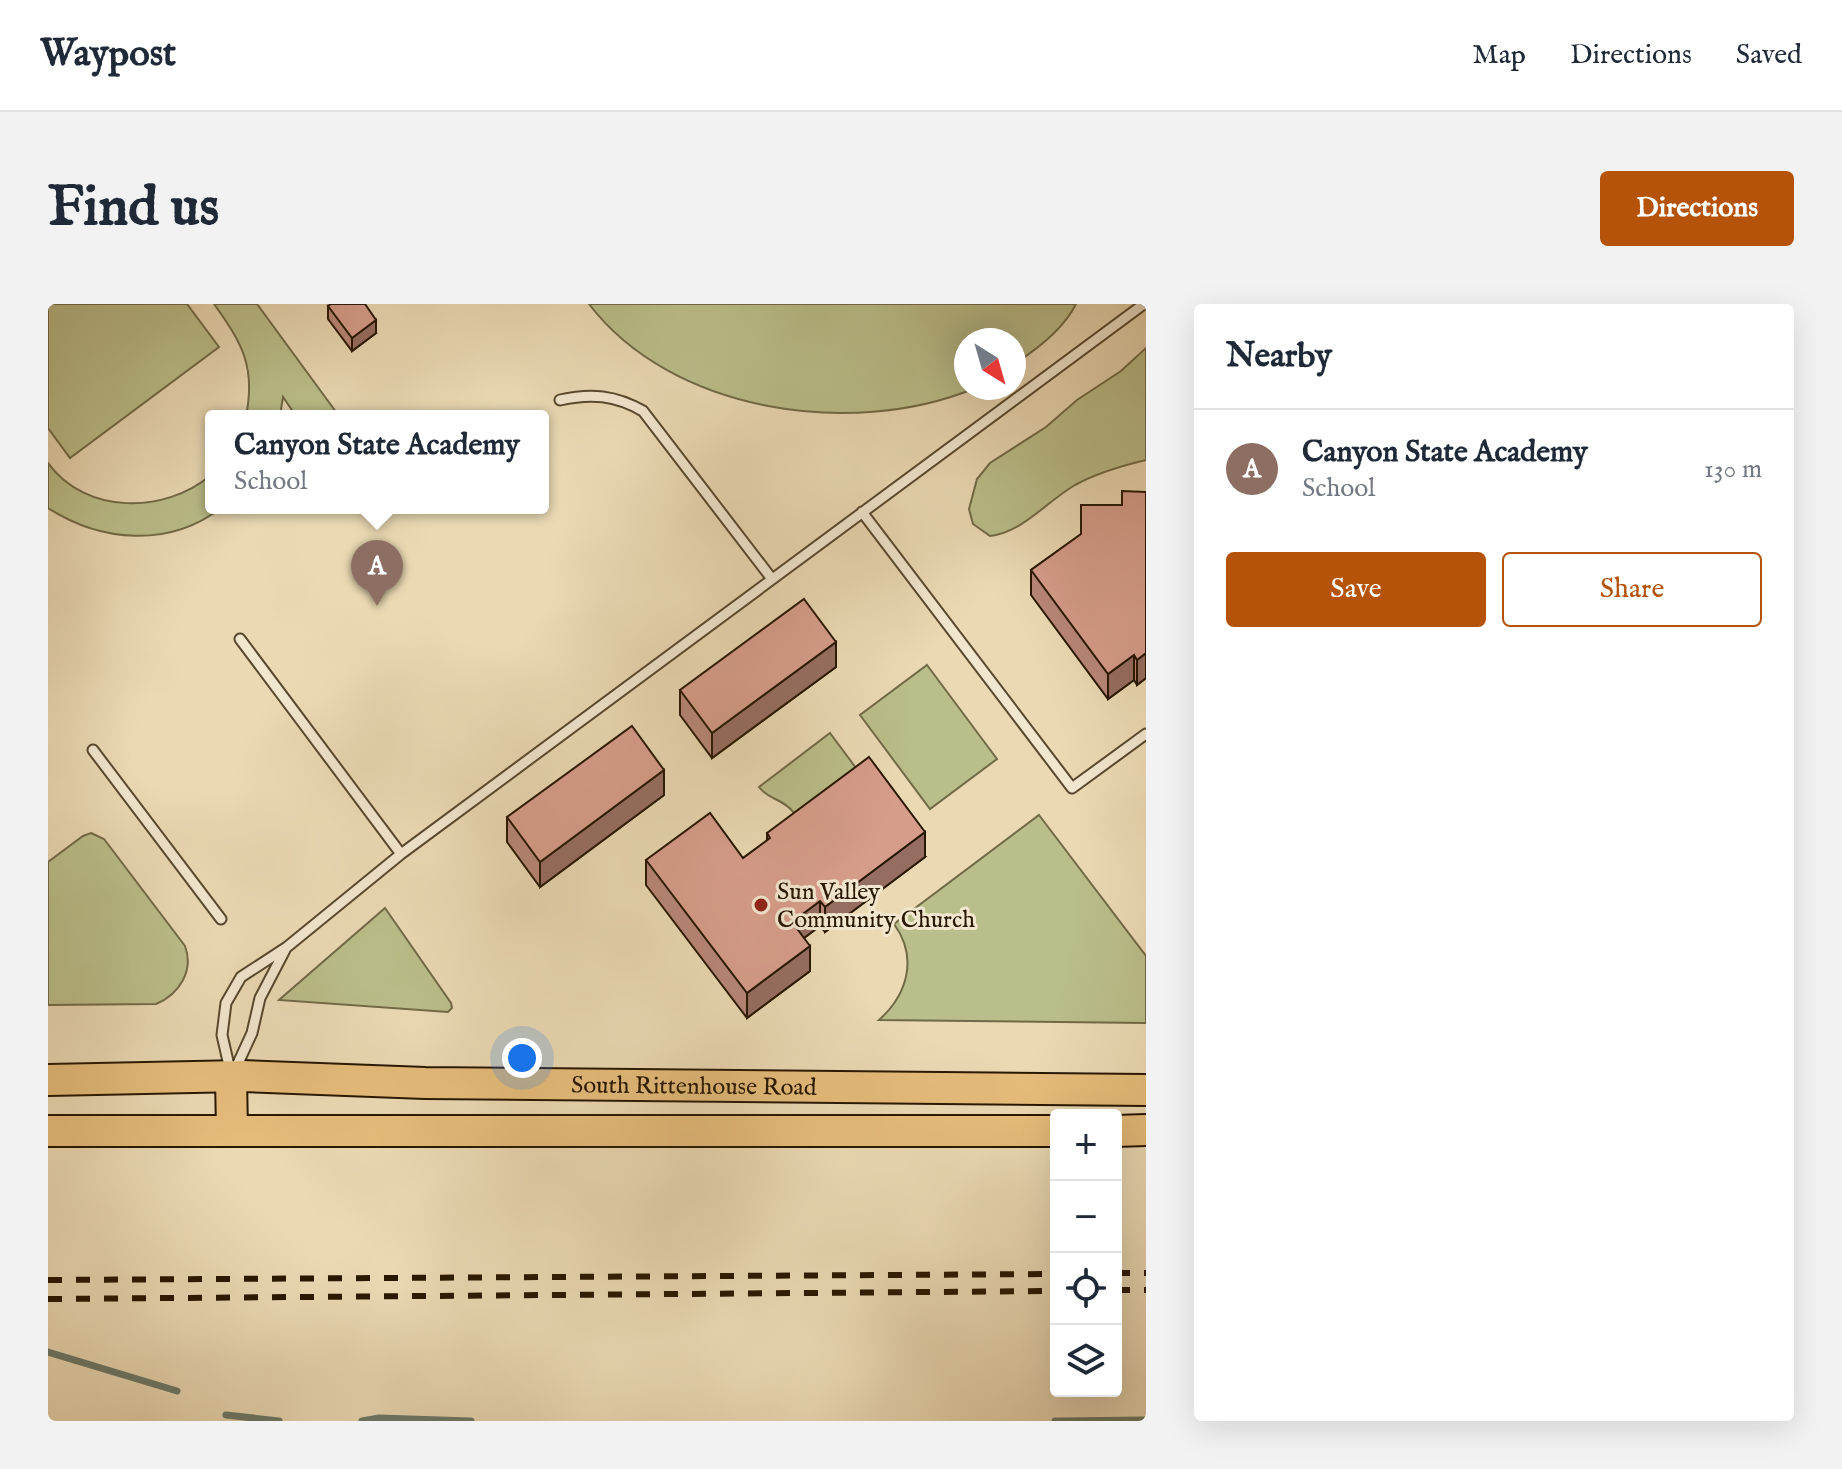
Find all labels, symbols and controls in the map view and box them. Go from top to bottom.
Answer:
text: Waypost [40,31,176,79]
text: Map [1472,38,1526,73]
text: Directions [1570,38,1692,73]
text: Saved [1736,38,1802,73]
button: Directions [1600,171,1794,246]
text: Find us [48,173,219,244]
north arrow [954,328,1026,400]
text: Nearby [1226,335,1332,378]
popup [205,410,549,514]
text: Canyon State Academy [234,427,520,465]
text: Canyon State Academy [1302,434,1588,472]
text: A [1243,453,1261,486]
text: 130 m [1704,453,1762,486]
text: School [234,465,307,498]
text: School [1302,472,1375,505]
pin: A [351,540,403,606]
button: Save [1226,552,1486,627]
button: Share [1502,552,1762,627]
place label: Sun Valley Community Church [777,877,975,936]
marker: Sun Valley Community Church [752,896,770,914]
your location [502,1038,542,1078]
street label: South Rittenhouse Road [571,1070,817,1104]
map controls [1050,1109,1122,1397]
button: + [1050,1109,1122,1181]
button: − [1050,1181,1122,1253]
button: locate [1050,1253,1122,1325]
button: layers [1050,1325,1122,1397]

